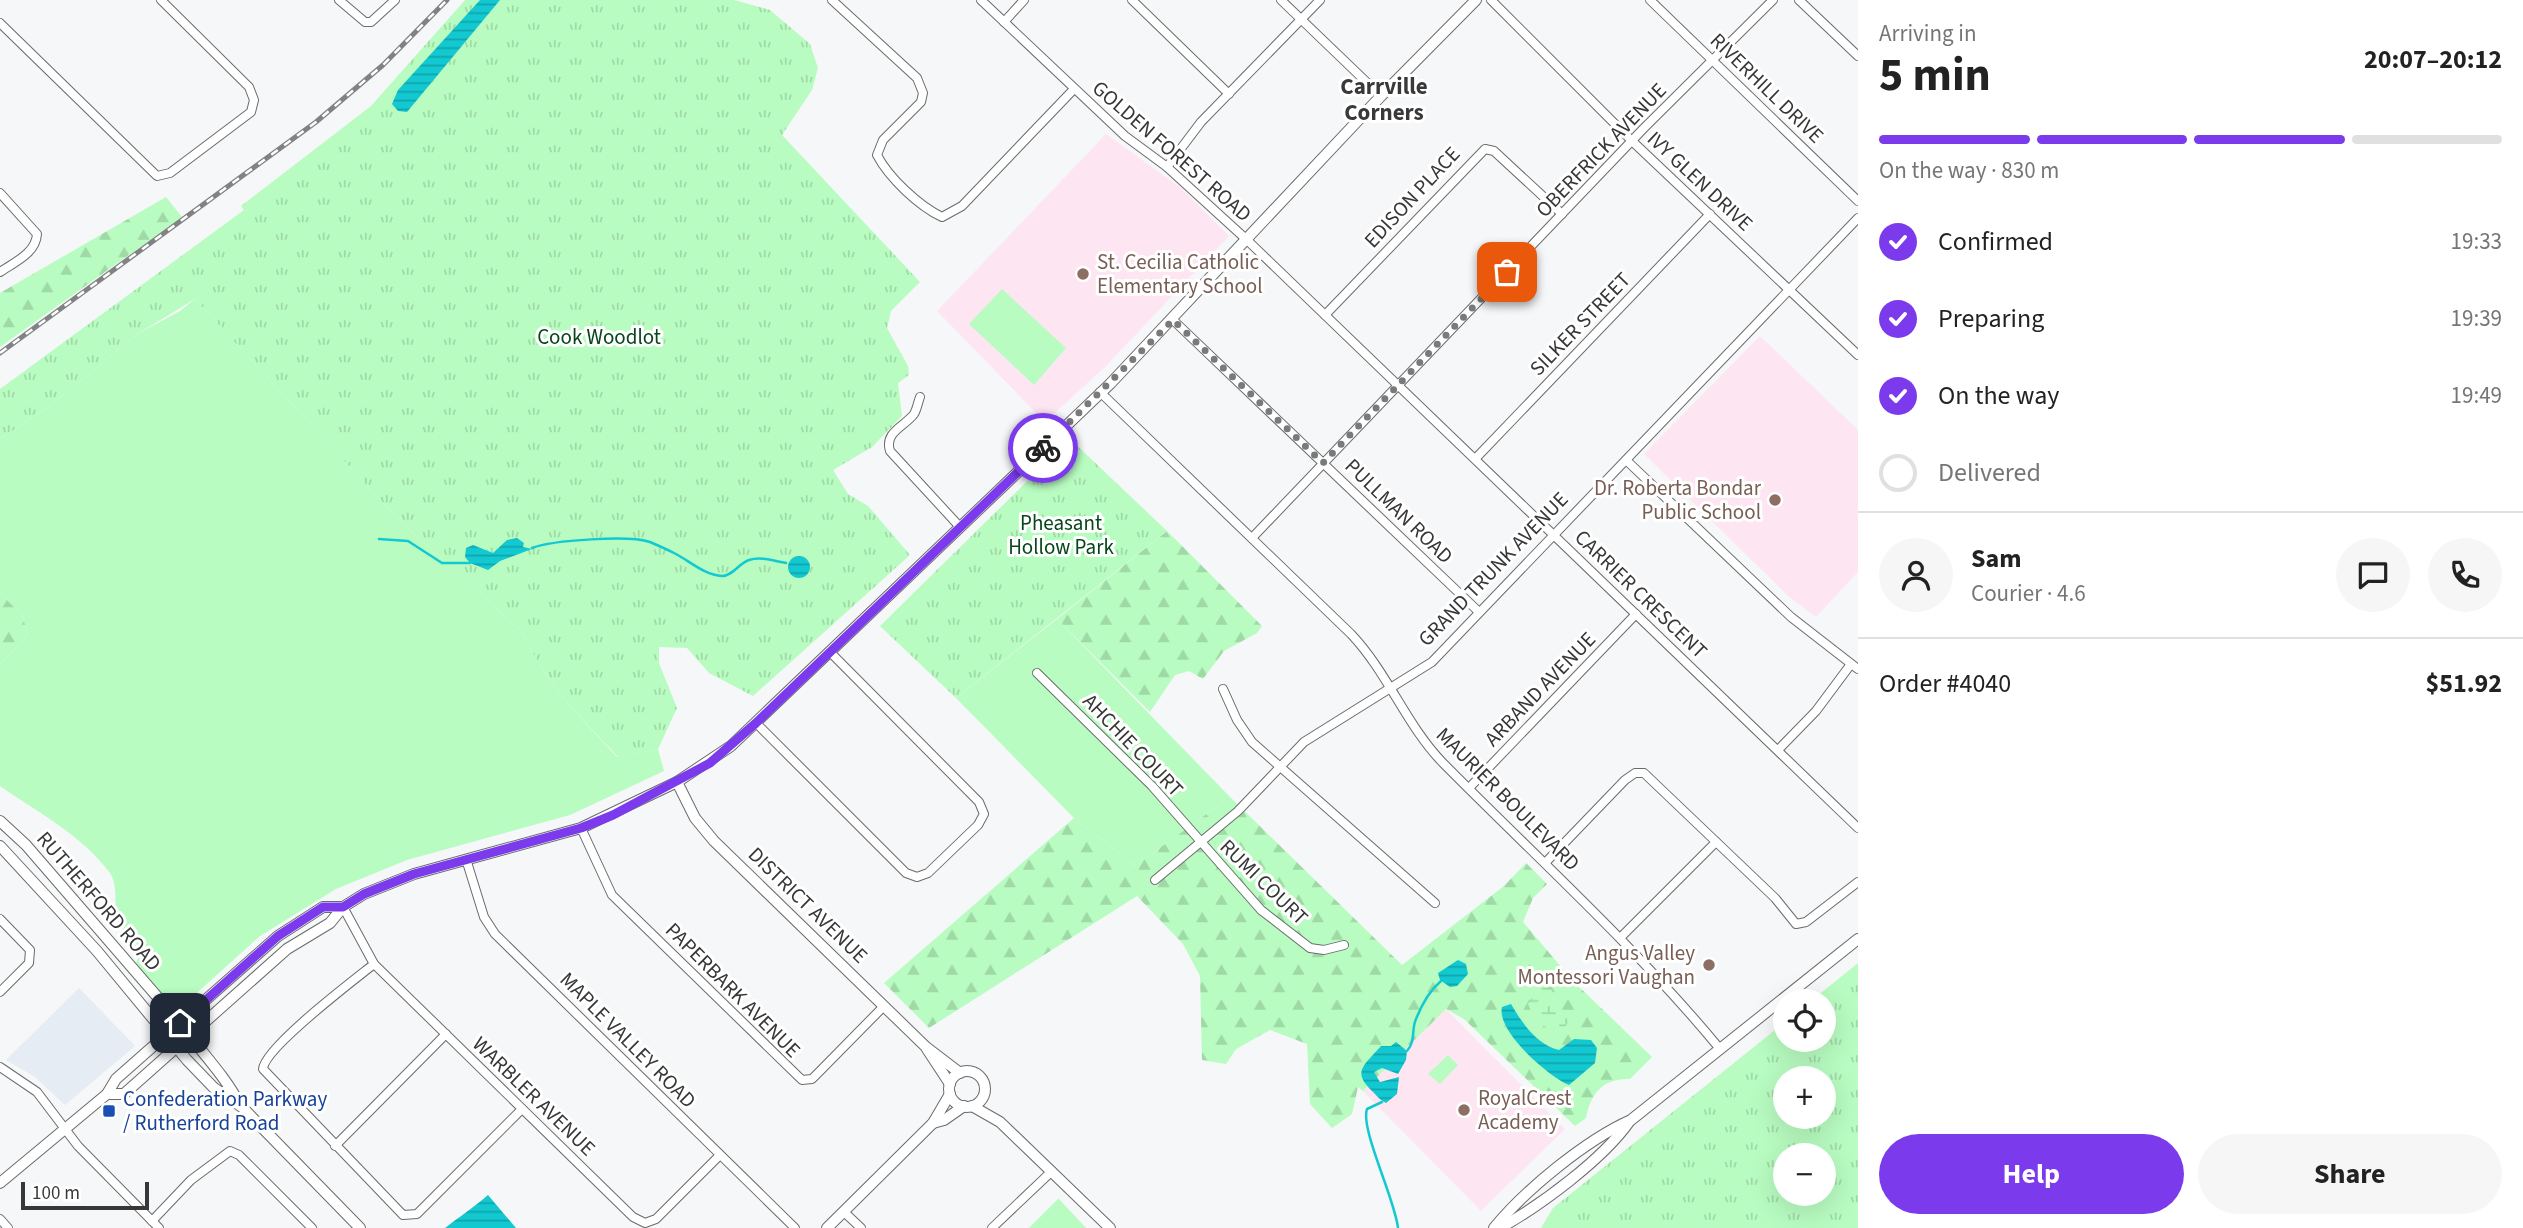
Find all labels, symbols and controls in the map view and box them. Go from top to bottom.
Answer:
text: Arriving in [1879,17,1977,50]
street label: RIVERHILL DRIVE [1704,26,1830,150]
text: 20:07–20:12 [2364,41,2502,78]
text: 5 min [1879,43,1991,108]
district label: Carrville Corners [1340,70,1428,129]
street label: GOLDEN FOREST ROAD [1086,73,1258,229]
street label: OBERFRICK AVENUE [1529,76,1673,224]
street label: IVY GLEN DRIVE [1640,124,1760,238]
street label: EDISON PLACE [1357,140,1467,254]
text: On the way · 830 m [1879,154,2059,187]
icon: check [1879,223,1917,261]
text: Confirmed [1938,223,2053,260]
text: 19:33 [2451,225,2502,258]
pin [1477,242,1537,302]
place label: St. Cecilia Catholic Elementary School [1097,247,1263,301]
icon: bag [1488,253,1526,291]
street label: SILKER STREET [1523,265,1637,383]
marker: St. Cecilia Catholic Elementary School [1075,266,1091,282]
icon: check [1879,300,1917,338]
text: Preparing [1938,300,2044,337]
text: 19:39 [2451,302,2502,335]
park label: Cook Woodlot [537,322,661,352]
icon: check [1879,377,1917,415]
text: On the way [1938,377,2059,414]
text: 19:49 [2451,379,2502,412]
courier [1008,413,1078,483]
icon: bike [1024,429,1062,467]
street label: PULLMAN ROAD [1338,451,1460,571]
text: Delivered [1938,454,2041,491]
place label: Dr. Roberta Bondar Public School [1594,473,1762,527]
street label: GRAND TRUNK AVENUE [1411,485,1575,653]
marker: Dr. Roberta Bondar Public School [1767,492,1783,508]
park label: Pheasant Hollow Park [1008,508,1114,562]
street label: CARRIER CRESCENT [1568,523,1714,665]
button: person [1879,538,1953,612]
button: chat [2336,538,2410,612]
button: phone [2428,538,2502,612]
text: Sam [1971,540,2021,577]
text: Courier · 4.6 [1971,577,2086,610]
street label: ARBAND AVENUE [1477,625,1603,753]
text: Order #4040 [1879,665,2011,702]
text: $51.92 [2426,665,2502,702]
street label: AHCHIE COURT [1076,687,1190,803]
street label: MAURIER BOULEVARD [1429,720,1587,878]
street label: RUTHERFORD ROAD [30,825,168,977]
street label: RUMI COURT [1213,832,1315,932]
street label: DISTRICT AVENUE [741,840,875,970]
street label: PAPERBARK AVENUE [659,916,807,1064]
place label: Angus Valley Montessori Vaughan [1518,938,1695,992]
marker: Angus Valley Montessori Vaughan [1701,957,1717,973]
street label: MAPLE VALLEY ROAD [553,965,703,1115]
map controls [1773,989,1836,1206]
button: locate [1773,989,1836,1052]
pin [150,993,210,1053]
icon: home [161,1004,199,1042]
street label: WARBLER AVENUE [466,1029,602,1163]
button: + [1773,1066,1836,1129]
place label: RoyalCrest Academy [1478,1083,1571,1137]
place label: Confederation Parkway / Rutherford Road [123,1084,327,1138]
marker: RoyalCrest Academy [1456,1102,1472,1118]
marker: Confederation Parkway / Rutherford Road [101,1103,117,1119]
button: Help [1879,1134,2184,1214]
button: Share [2198,1134,2502,1214]
button: − [1773,1143,1836,1206]
scale bar [21,1179,149,1211]
text: 100 m [32,1180,80,1207]

